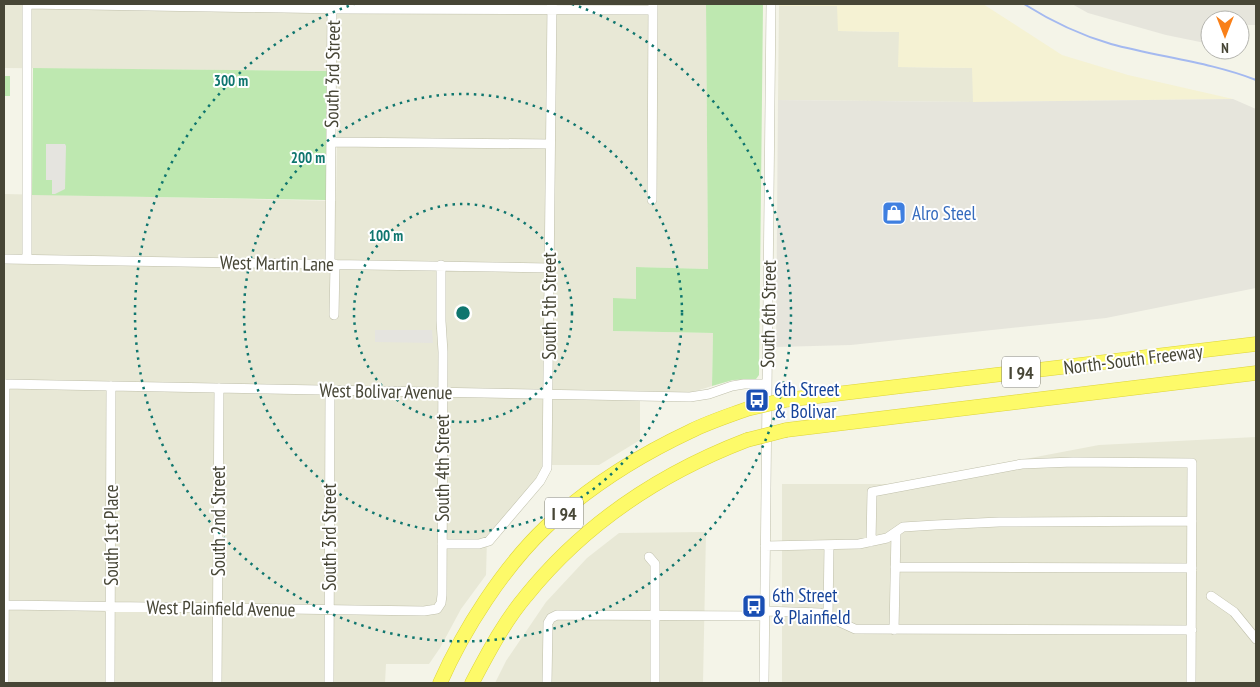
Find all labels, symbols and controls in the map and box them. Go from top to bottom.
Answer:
north arrow [1200,10,1250,60]
street label: South 3rd Street [319,19,345,128]
text: N [1221,39,1229,57]
text: 300 m [214,71,248,90]
text: 200 m [291,148,325,167]
shop icon: Alro Steel [881,200,907,226]
place label: Alro Steel [912,201,977,225]
text: 100 m [369,226,403,245]
street label: West Martin Lane [220,250,334,276]
street label: South 5th Street [537,251,561,360]
street label: South 6th Street [755,259,781,368]
centre of rings [454,304,472,322]
street label: North-South Freeway [1062,338,1205,379]
road number: I 94 [1002,357,1040,388]
place label: 6th Street & Bolivar [774,377,840,423]
street label: West Bolivar Avenue [319,378,453,404]
bus stop icon: 6th Street & Bolivar [744,387,770,413]
street label: South 4th Street [430,413,454,522]
street label: South 2nd Street [206,465,230,576]
street label: South 3rd Street [317,482,341,591]
street label: South 1st Place [99,484,123,586]
road number: I 94 [545,498,583,528]
place label: 6th Street & Plainfield [772,583,850,629]
bus stop icon: 6th Street & Plainfield [741,593,767,619]
street label: West Plainfield Avenue [146,595,296,621]

